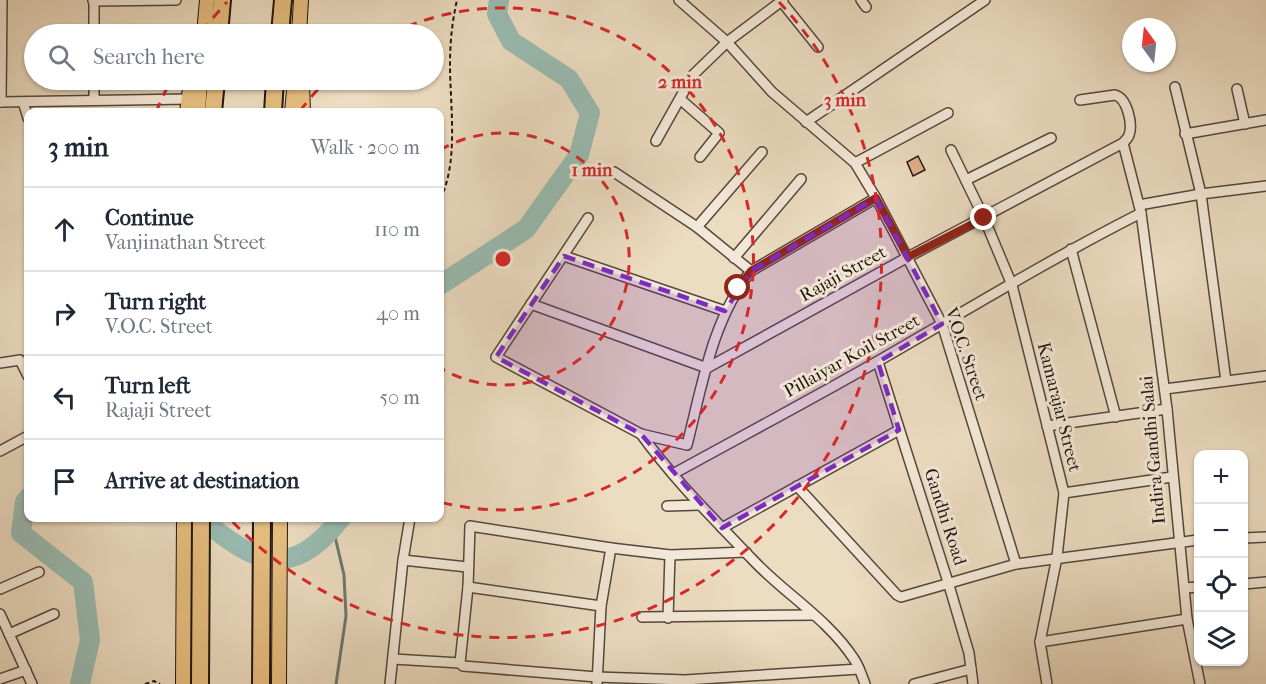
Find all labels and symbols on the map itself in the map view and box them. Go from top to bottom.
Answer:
north arrow [1122,18,1176,72]
text: 2 min [658,72,702,93]
text: 3 min [824,90,867,111]
text: 1 min [571,160,613,181]
route end [970,204,996,230]
street label: Rajaji Street [796,241,891,306]
centre of rings [493,249,513,269]
route start [724,274,750,300]
street label: V.O.C. Street [940,304,992,404]
street label: Pillaiyar Koil Street [780,310,924,402]
street label: Kamarajar Street [1033,340,1085,475]
street label: Indira Gandhi Salai [1136,374,1170,525]
street label: Gandhi Road [919,466,971,568]

